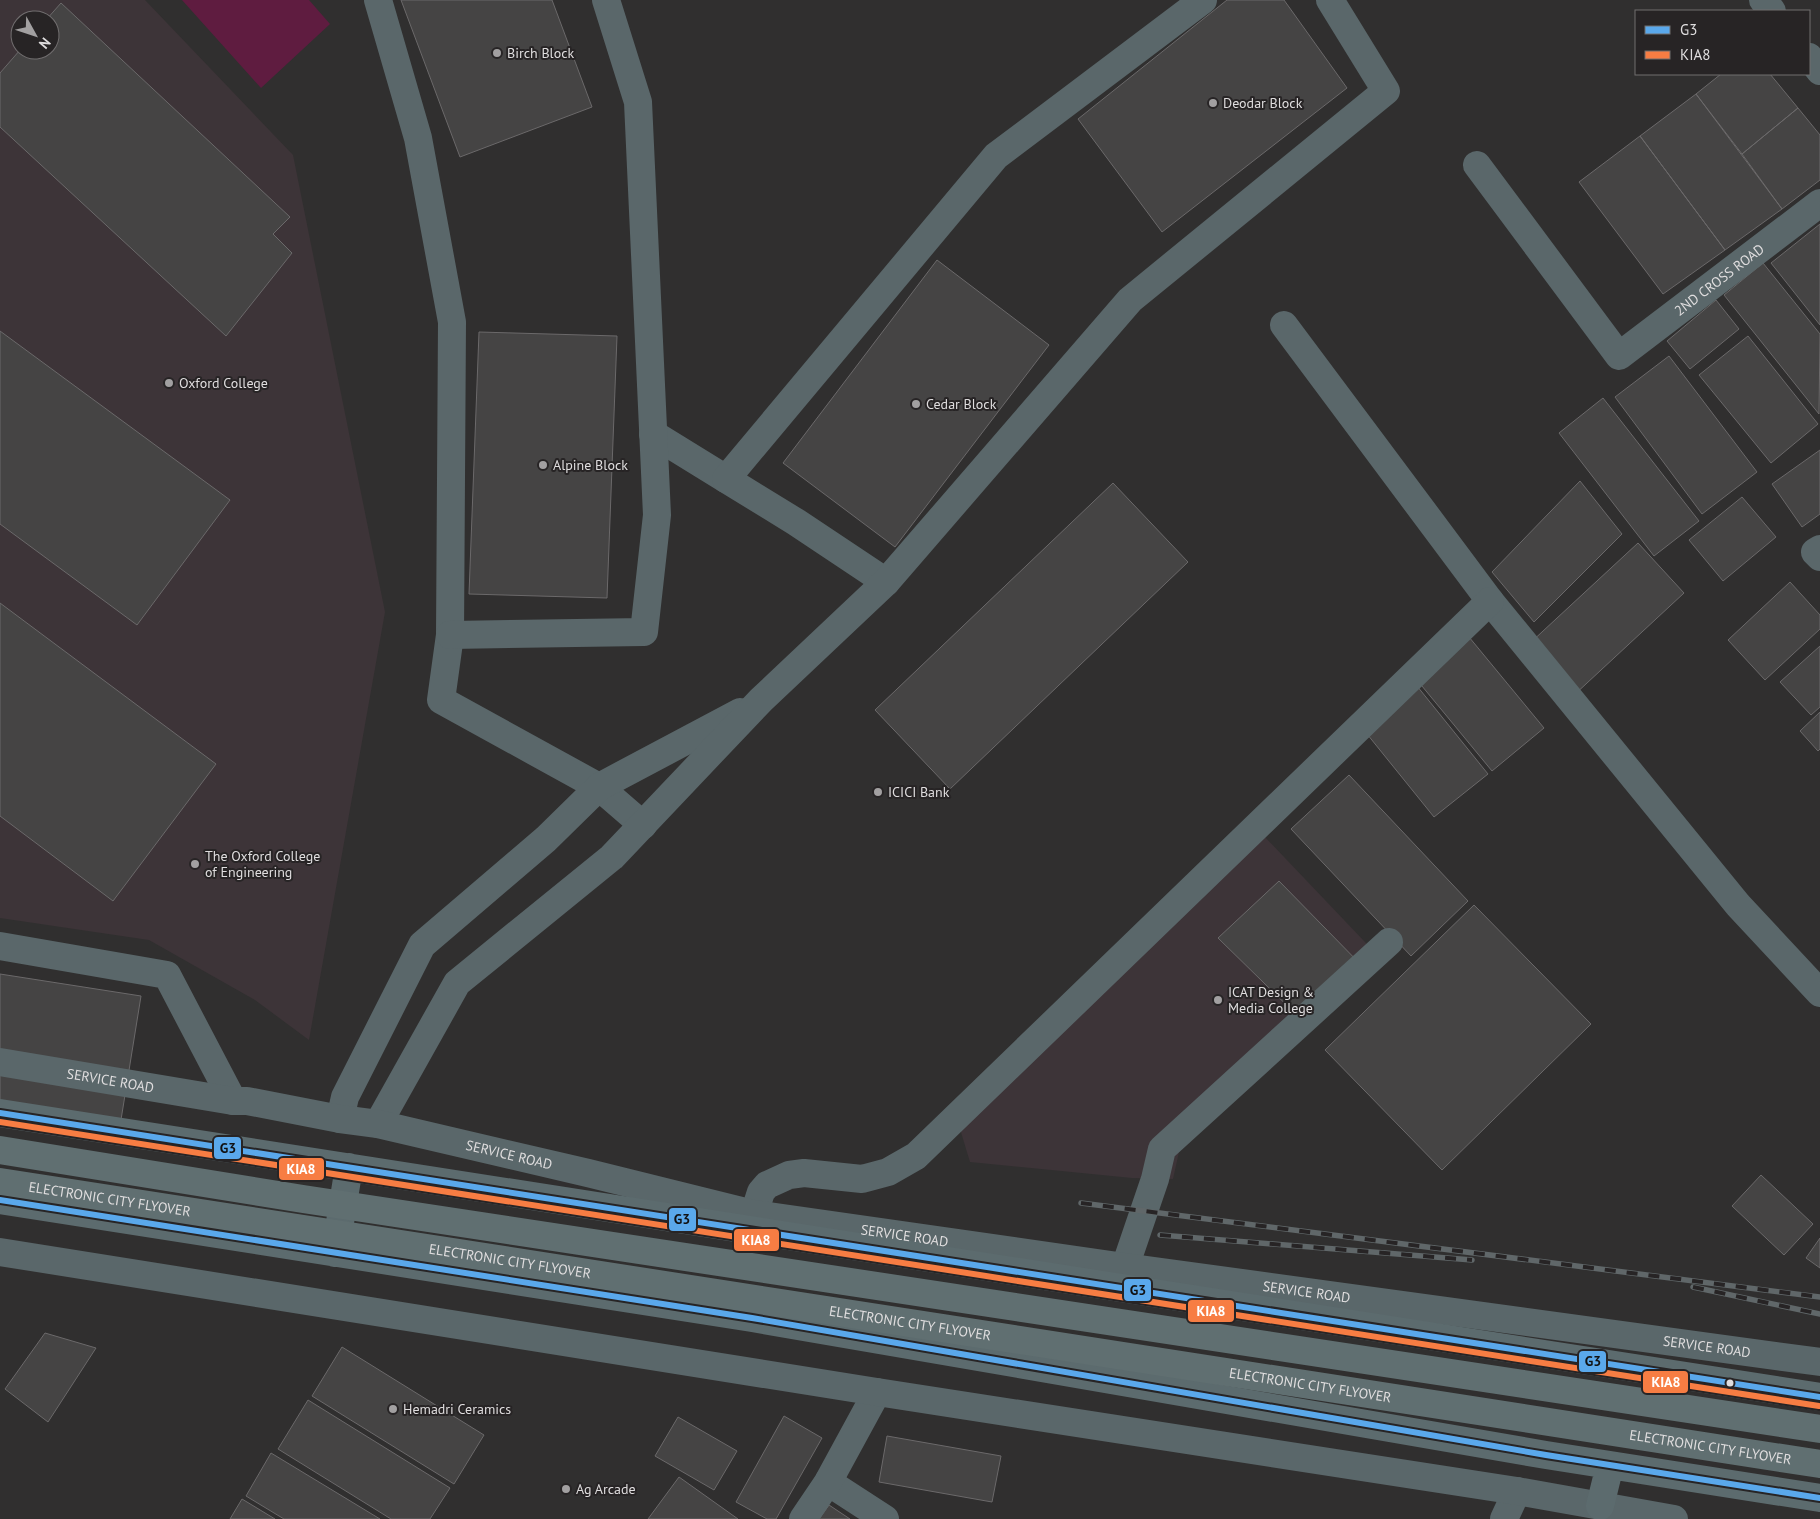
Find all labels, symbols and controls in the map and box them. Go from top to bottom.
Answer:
north arrow [10,10,60,60]
legend [1635,10,1810,75]
text: G3 [1680,20,1697,39]
text: N [35,34,55,53]
place label: Birch Block [507,44,574,62]
text: KIA8 [1680,45,1710,64]
marker: Birch Block [491,47,503,59]
place label: Deodar Block [1223,94,1303,112]
marker: Deodar Block [1207,97,1219,109]
street label: 2ND CROSS ROAD [1671,240,1768,320]
place label: Oxford College [179,374,268,392]
marker: Oxford College [163,377,175,389]
place label: Cedar Block [926,395,997,413]
marker: Cedar Block [910,398,922,410]
place label: Alpine Block [553,456,628,474]
marker: Alpine Block [537,459,549,471]
place label: ICICI Bank [888,783,950,801]
marker: ICICI Bank [872,786,884,798]
place label: The Oxford College of Engineering [205,847,320,881]
marker: The Oxford College of Engineering [189,858,201,870]
place label: ICAT Design & Media College [1228,983,1314,1017]
marker: ICAT Design & Media College [1212,994,1224,1006]
street label: SERVICE ROAD [65,1064,155,1097]
line badge: G3 [213,1136,242,1160]
street label: SERVICE ROAD [464,1136,554,1173]
text: G3 [220,1139,236,1157]
line badge: KIA8 [278,1157,325,1181]
text: KIA8 [286,1160,316,1178]
street label: ELECTRONIC CITY FLYOVER [27,1178,192,1220]
line badge: G3 [668,1207,697,1232]
text: G3 [674,1210,690,1228]
street label: SERVICE ROAD [860,1220,949,1251]
line badge: KIA8 [733,1228,780,1252]
text: KIA8 [741,1231,771,1249]
street label: ELECTRONIC CITY FLYOVER [428,1240,592,1282]
street label: SERVICE ROAD [1262,1277,1352,1307]
line badge: G3 [1123,1278,1152,1302]
text: G3 [1130,1281,1146,1299]
line badge: KIA8 [1187,1299,1235,1323]
street label: ELECTRONIC CITY FLYOVER [828,1302,992,1344]
text: KIA8 [1196,1302,1226,1320]
street label: SERVICE ROAD [1662,1332,1752,1361]
line badge: G3 [1578,1350,1607,1373]
text: G3 [1585,1352,1601,1370]
street label: ELECTRONIC CITY FLYOVER [1228,1364,1393,1406]
line badge: KIA8 [1642,1370,1689,1394]
text: KIA8 [1651,1373,1681,1391]
unlabelled marker [1725,1378,1735,1388]
place label: Hemadri Ceramics [403,1400,511,1418]
marker: Hemadri Ceramics [387,1403,399,1415]
street label: ELECTRONIC CITY FLYOVER [1628,1426,1793,1468]
place label: Ag Arcade [576,1480,636,1498]
marker: Ag Arcade [560,1483,572,1495]

